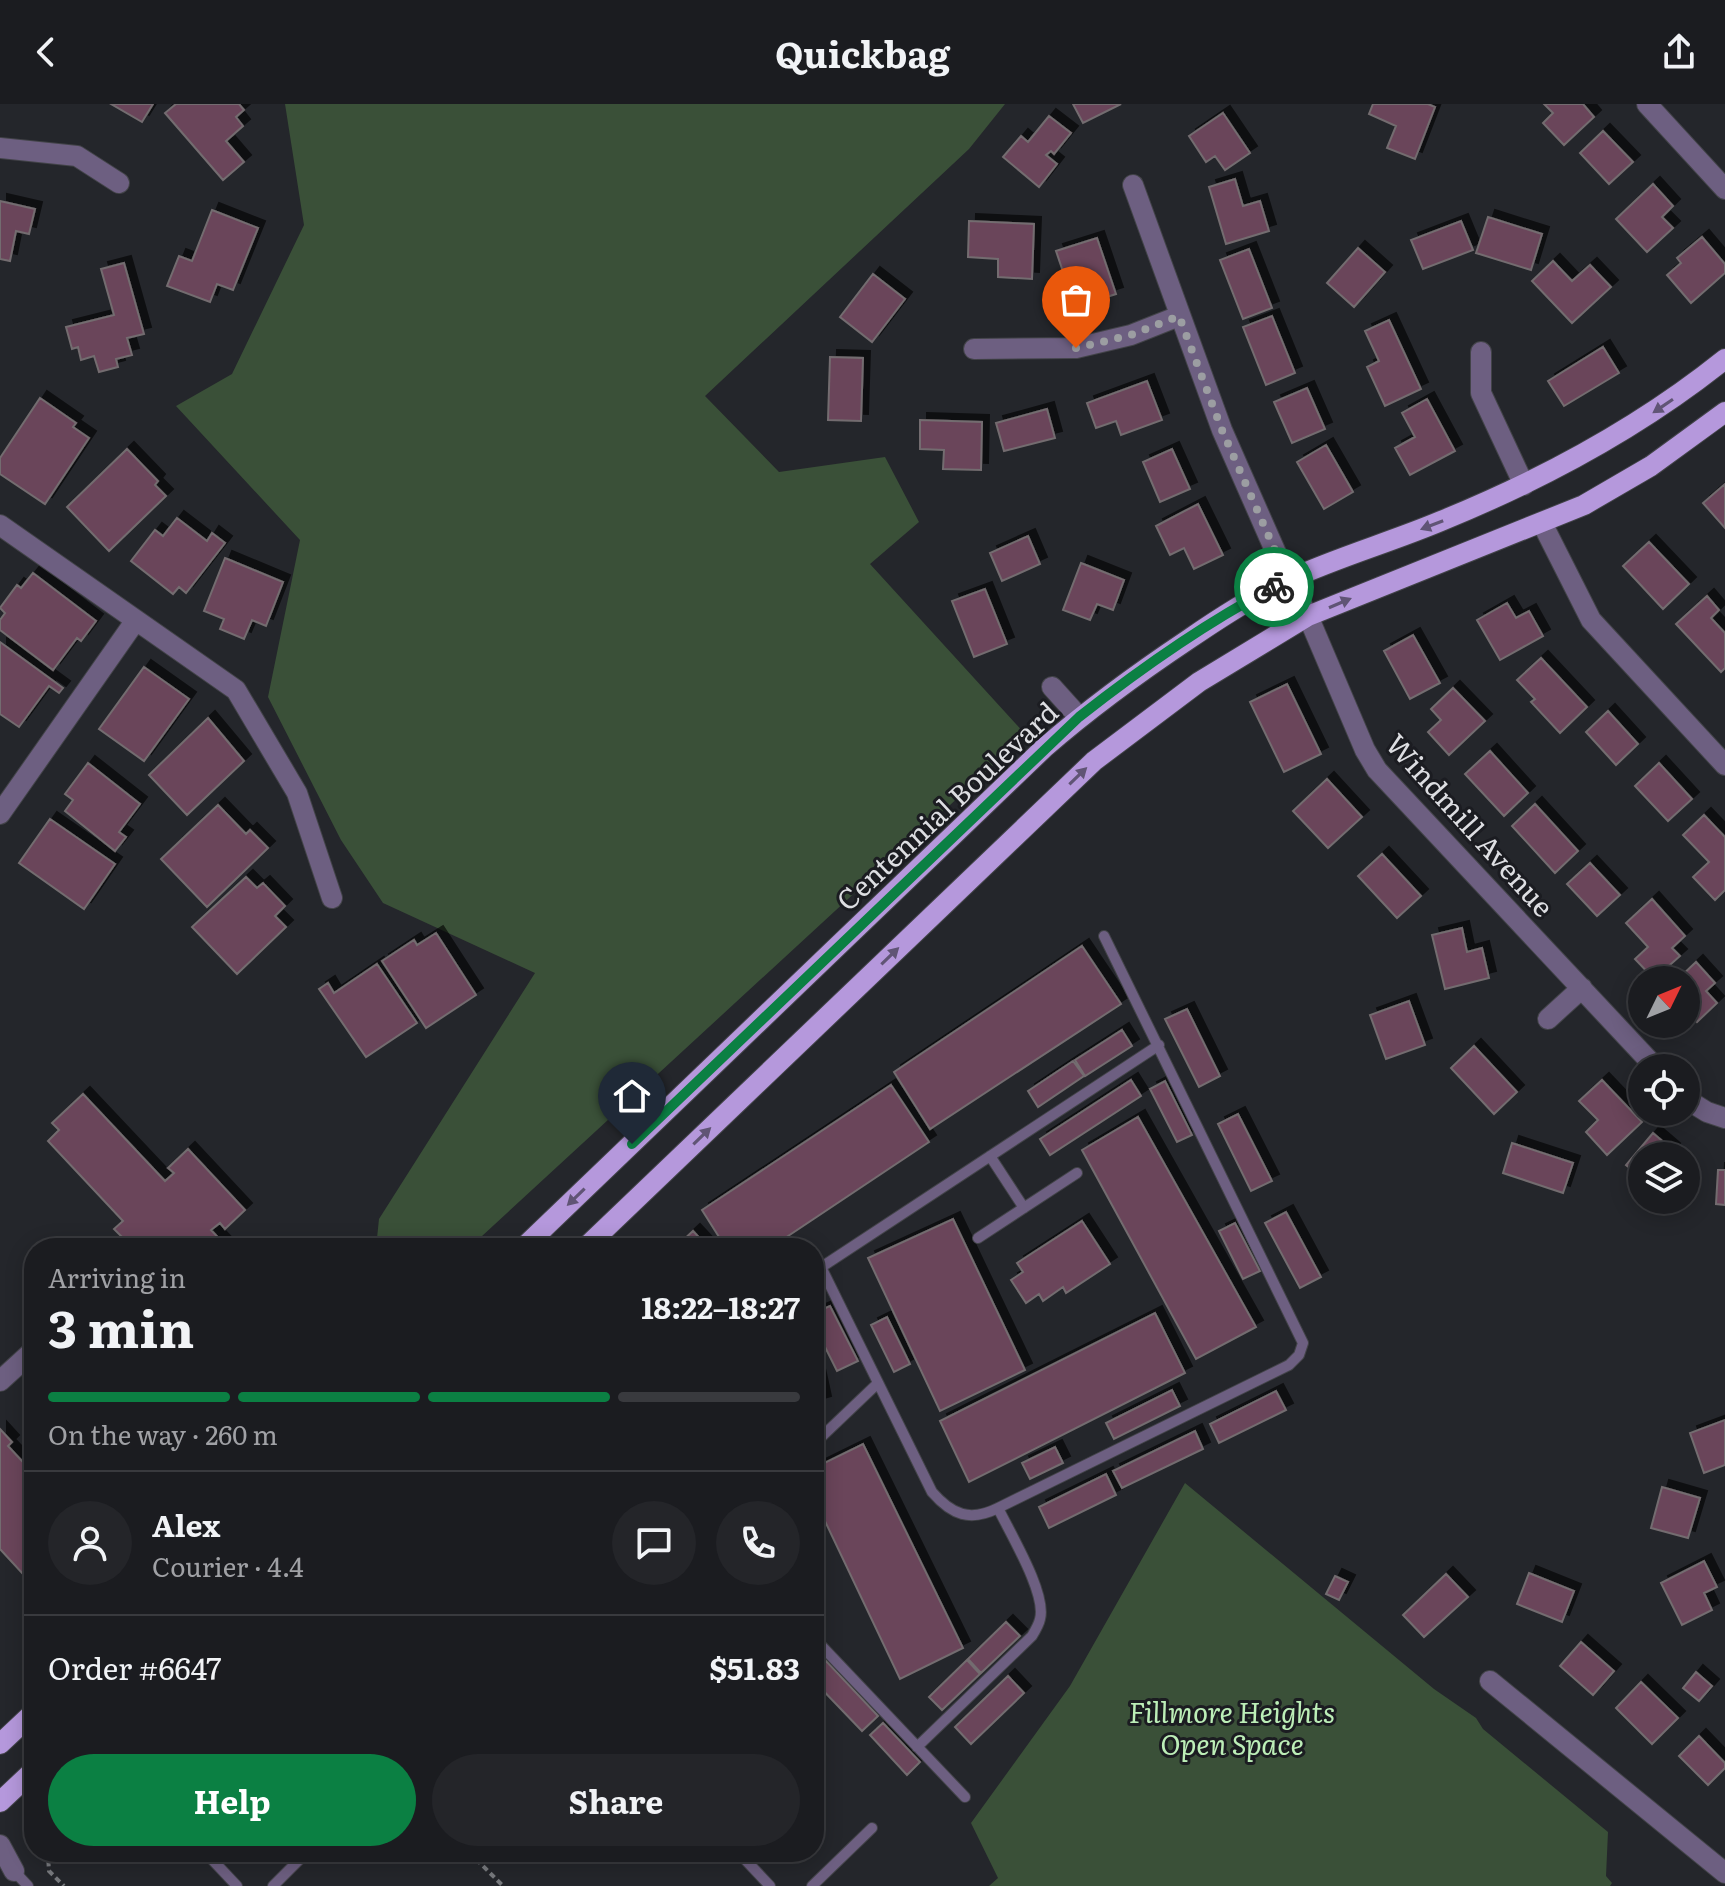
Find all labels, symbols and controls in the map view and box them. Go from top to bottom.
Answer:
text: Quickbag [775,26,950,79]
icon: back [24,30,68,74]
icon: share [1657,30,1701,74]
pin [1042,266,1110,348]
icon: bag [1054,278,1098,322]
one-way arrow [1652,398,1673,413]
one-way arrow [1420,518,1444,531]
courier [1234,547,1314,627]
icon: bike [1252,565,1296,609]
one-way arrow [1328,596,1352,609]
street label: Centennial Boulevard [826,691,1066,919]
street label: Windmill Avenue [1377,723,1565,925]
one-way arrow [1068,768,1087,786]
one-way arrow [880,948,899,966]
north arrow [1628,966,1700,1038]
map controls [1628,966,1700,1214]
button: locate [1628,1054,1700,1126]
pin [598,1062,666,1144]
icon: home [610,1074,654,1118]
one-way arrow [692,1127,711,1146]
button: layers [1628,1142,1700,1214]
one-way arrow [567,1188,586,1206]
text: Arriving in [48,1257,186,1296]
text: 18:22–18:27 [641,1284,800,1328]
text: 3 min [48,1287,194,1364]
text: On the way · 260 m [48,1414,278,1453]
button: person [48,1501,132,1585]
button: chat [612,1501,696,1585]
button: phone [716,1501,800,1585]
text: Alex [152,1502,220,1546]
text: Courier · 4.4 [152,1546,304,1585]
text: Order #6647 [48,1645,221,1689]
text: $51.83 [709,1645,800,1689]
park label: Fillmore Heights Open Space [1129,1690,1335,1764]
button: Help [48,1754,416,1846]
button: Share [432,1754,800,1846]

